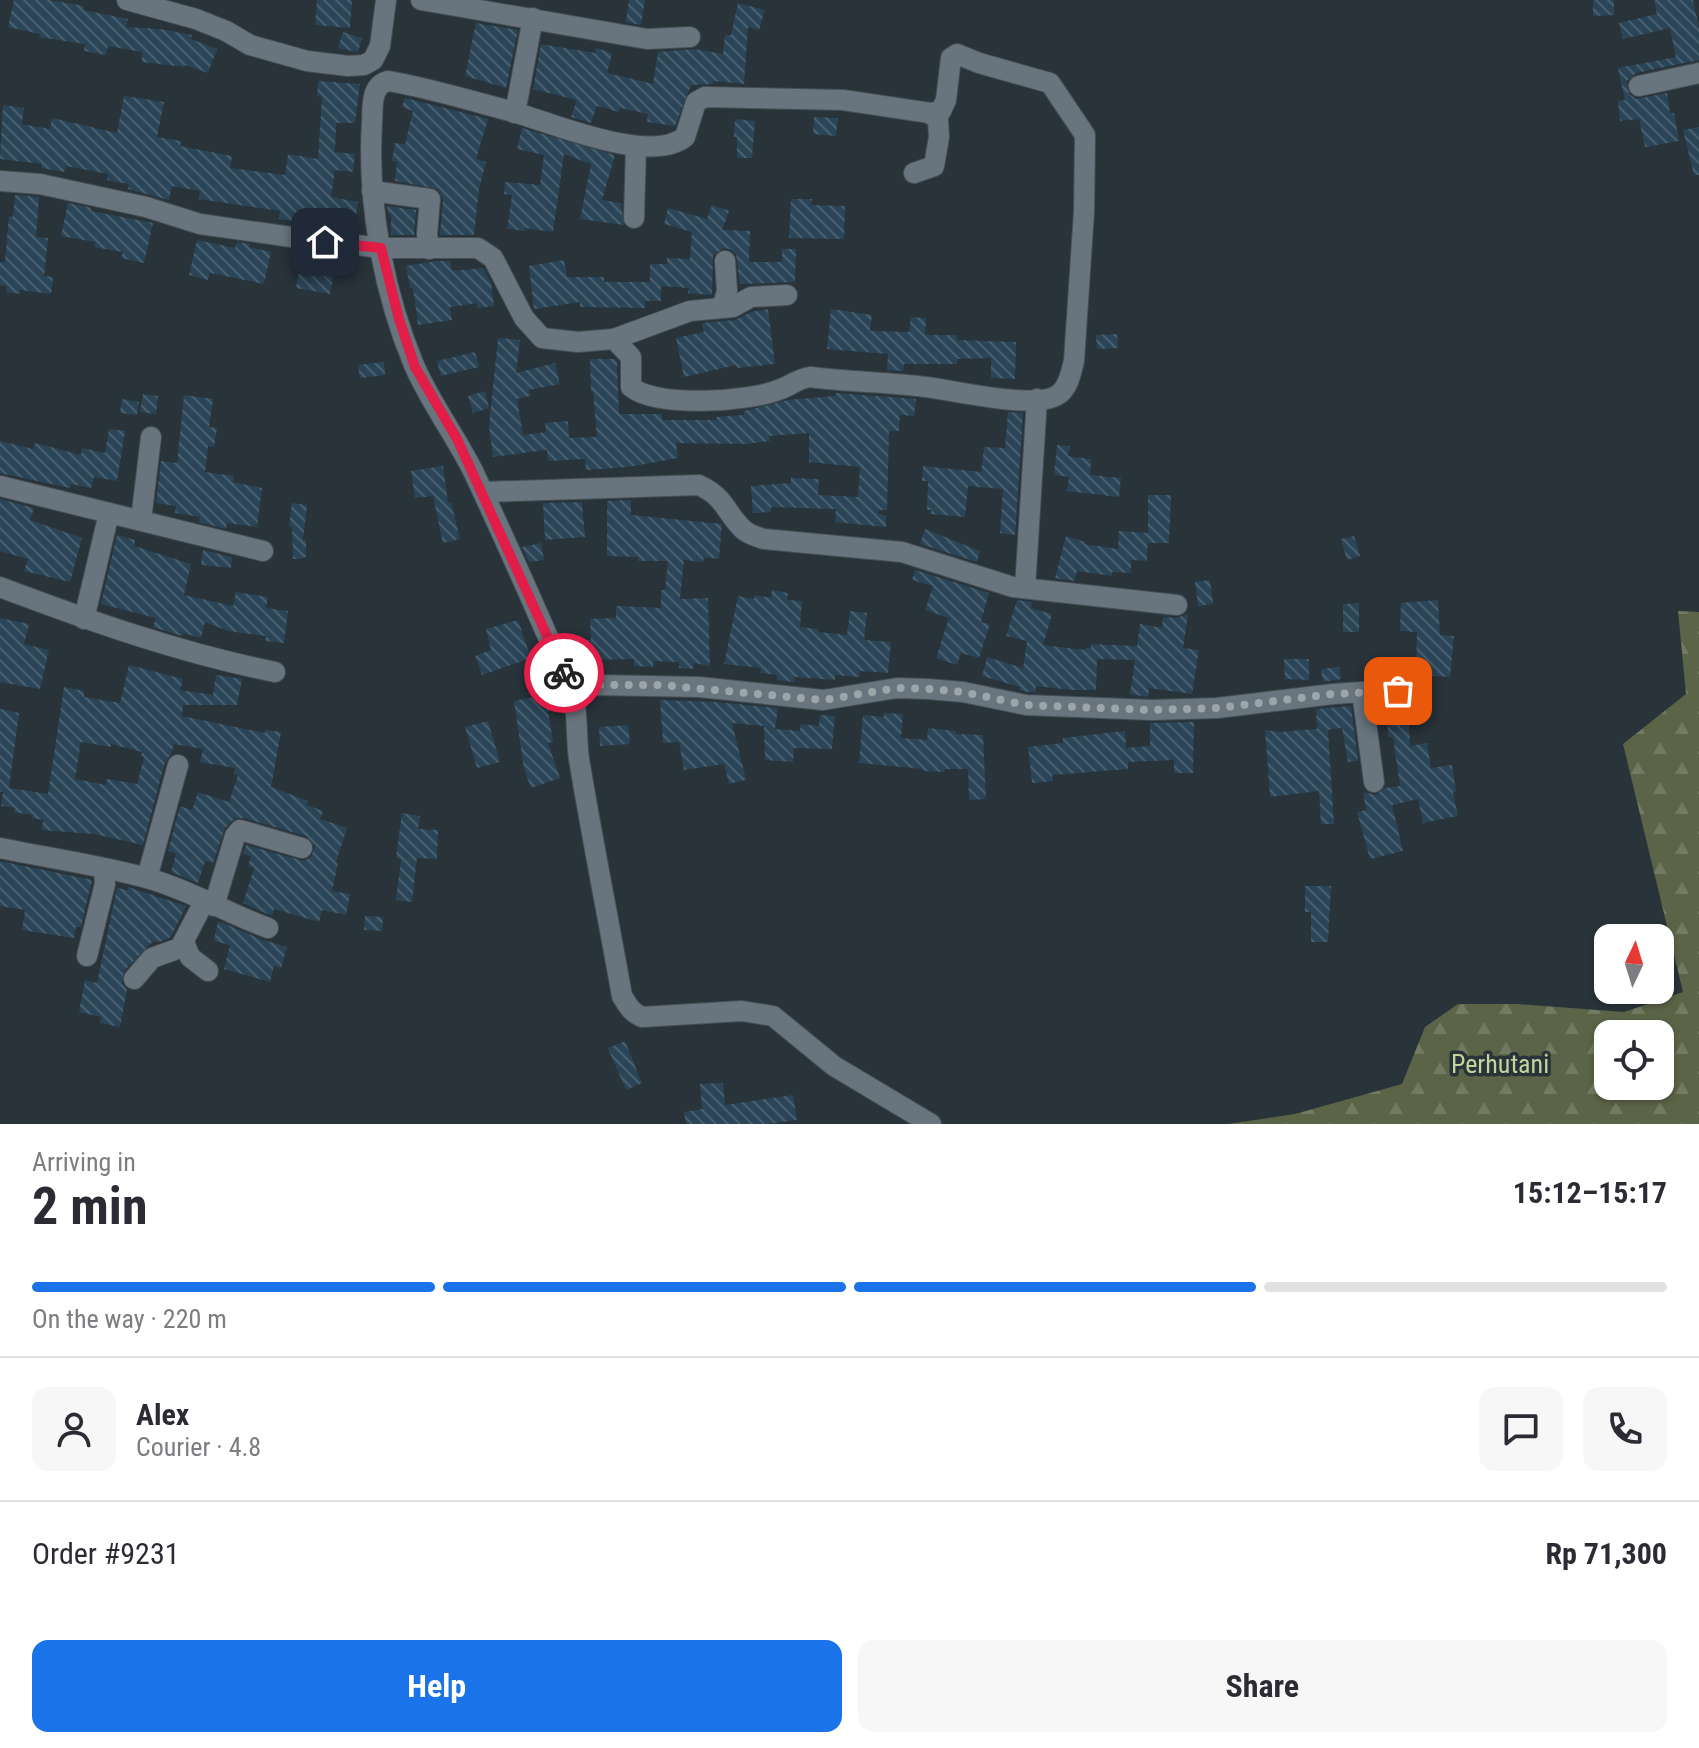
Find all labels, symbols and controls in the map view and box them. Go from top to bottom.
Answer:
pin [291,208,359,276]
icon: home [303,220,347,264]
courier [524,633,604,713]
icon: bike [542,651,586,695]
pin [1364,657,1432,725]
icon: bag [1376,669,1420,713]
north arrow [1594,924,1674,1004]
map controls [1594,924,1674,1100]
button: locate [1594,1020,1674,1100]
park label: Perhutani [1451,1049,1549,1079]
text: Arriving in [32,1147,136,1177]
text: 15:12–15:17 [1513,1175,1667,1210]
text: 2 min [32,1176,148,1237]
text: On the way · 220 m [32,1304,227,1334]
button: person [32,1387,116,1471]
button: chat [1479,1387,1563,1471]
button: phone [1583,1387,1667,1471]
text: Alex [136,1397,189,1432]
text: Courier · 4.8 [136,1432,261,1462]
text: Order #9231 [32,1536,180,1571]
text: Rp 71,300 [1545,1536,1667,1571]
button: Help [32,1640,842,1732]
button: Share [858,1640,1667,1732]

